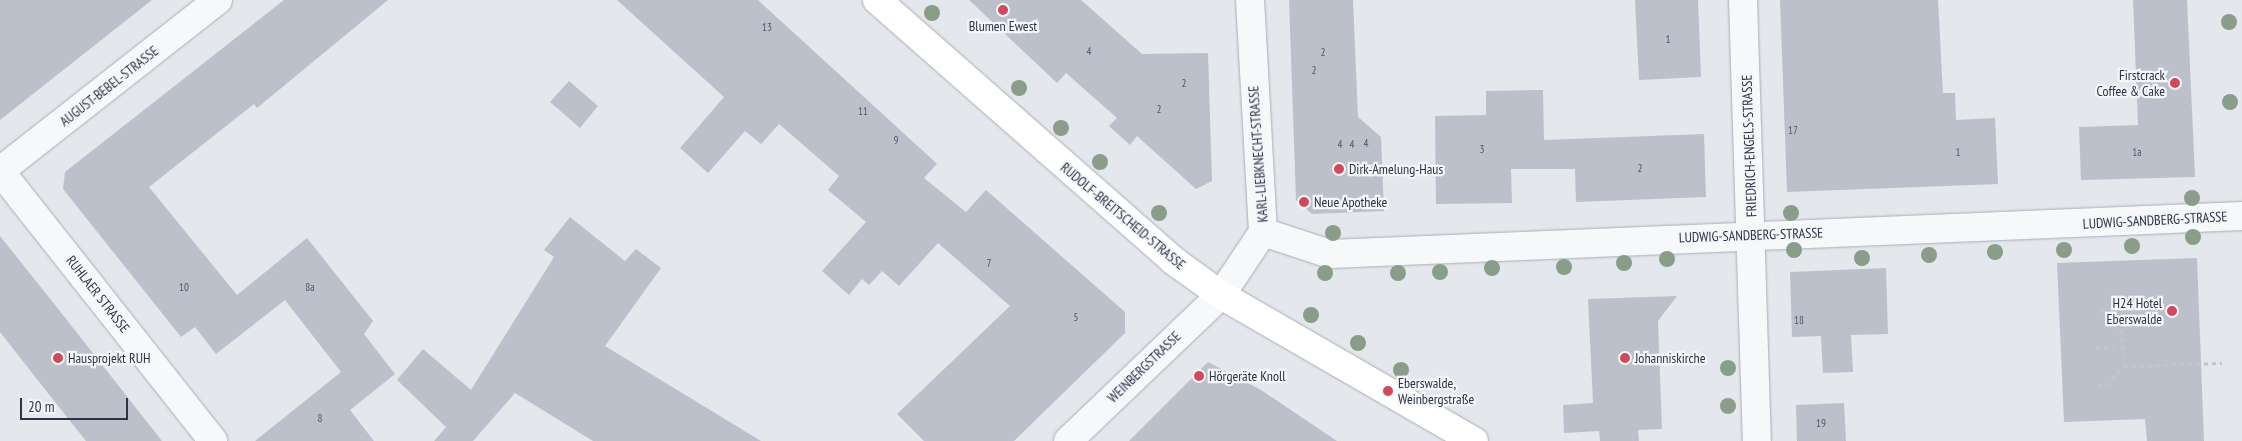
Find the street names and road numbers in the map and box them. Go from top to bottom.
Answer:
street label: AUGUST-BEBEL-STRASSE [56,42,162,130]
street label: FRIEDRICH-ENGELS-STRASSE [1738,74,1760,218]
street label: KARL-LIEBKNECHT-STRASSE [1245,85,1271,223]
street label: RUDOLF-BREITSCHEID-STRASSE [1057,159,1189,273]
street label: LUDWIG-SANDBERG-STRASSE [2082,208,2228,232]
street label: LUDWIG-SANDBERG-STRASSE [1679,224,1823,246]
street label: RUHLAER STRASSE [63,252,133,336]
street label: WEINBERGSTRASSE [1104,328,1184,406]

